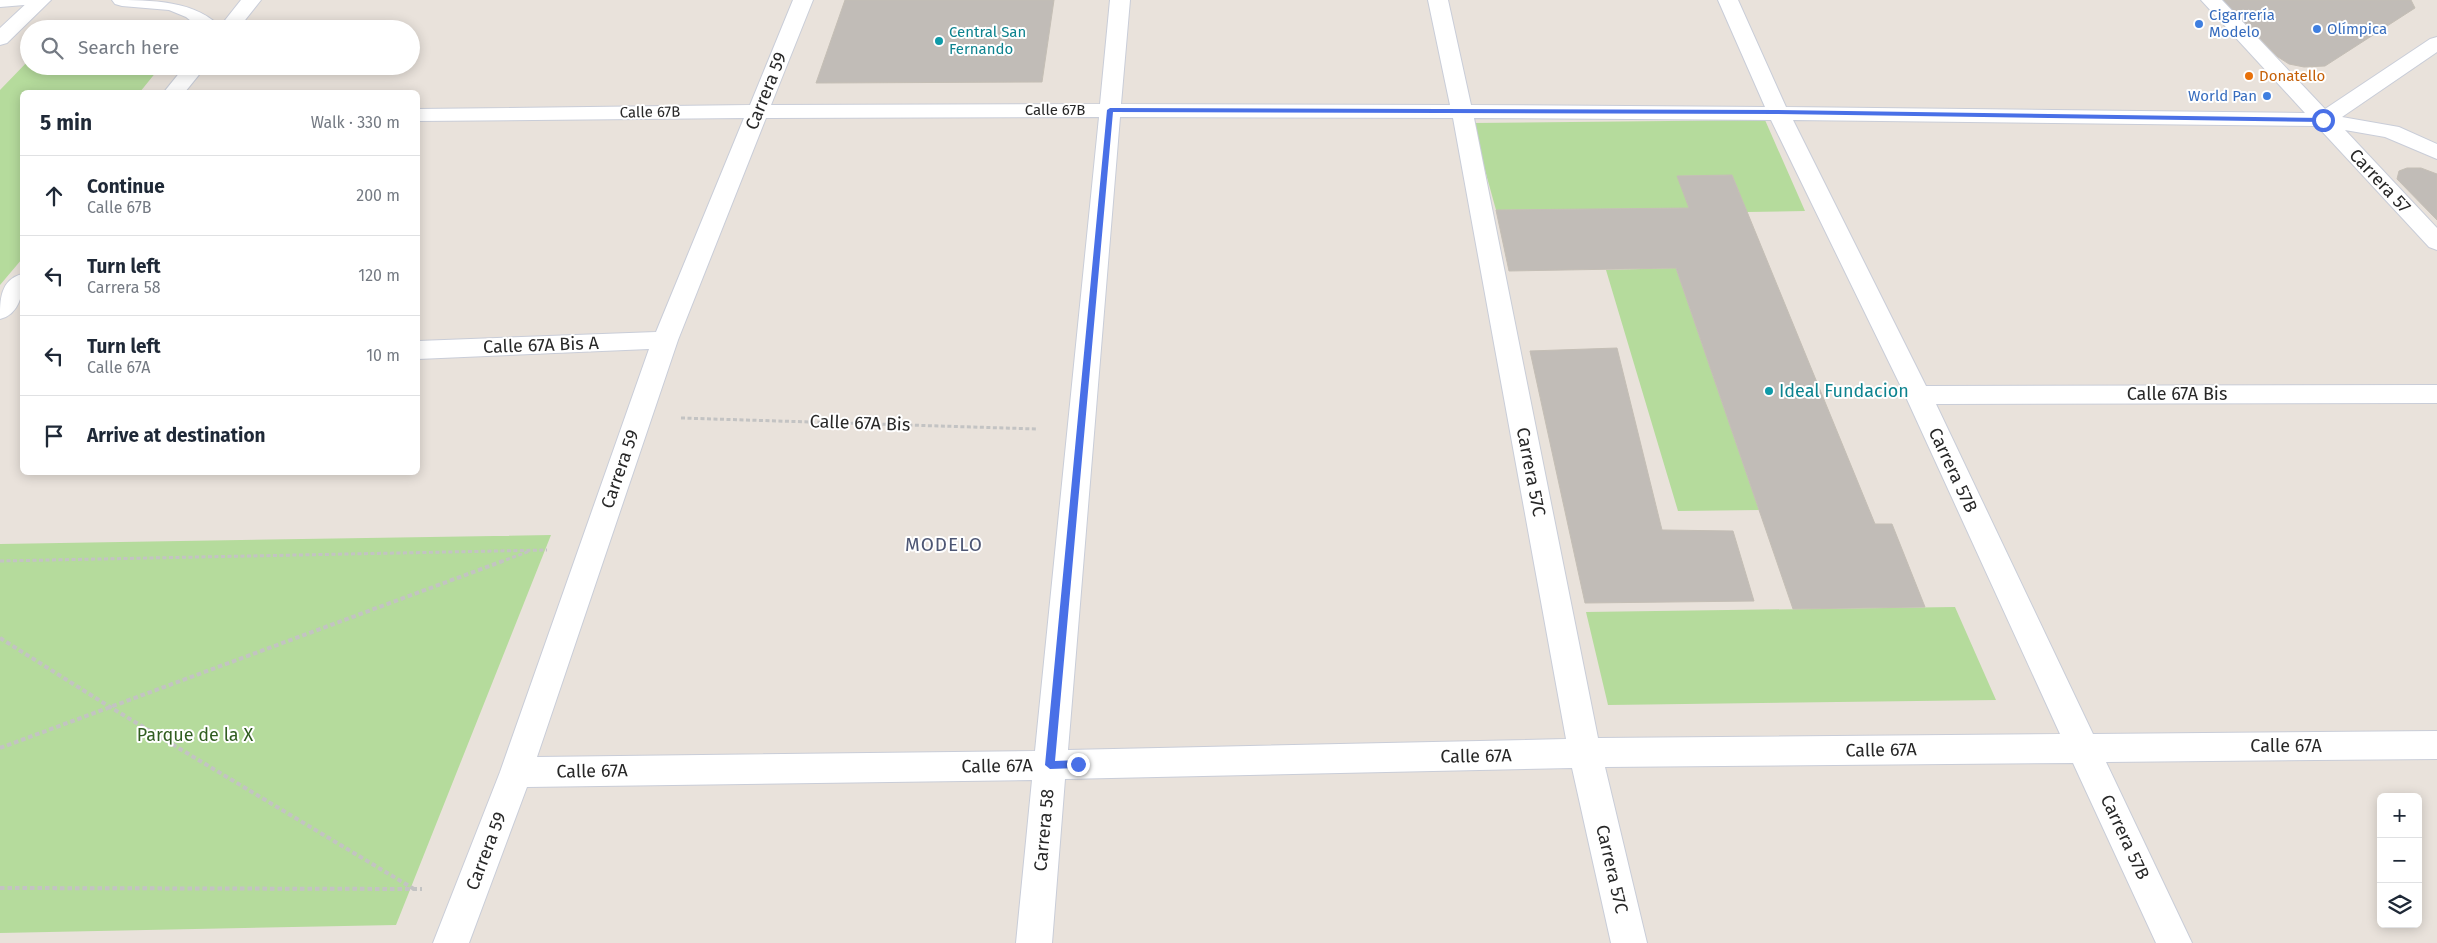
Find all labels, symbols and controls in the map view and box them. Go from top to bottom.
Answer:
place label: Cigarrería Modelo [2209,6,2275,41]
marker: Cigarrería Modelo [2193,18,2205,30]
search box [20,20,420,75]
place label: Olímpica [2327,20,2387,38]
place label: Central San Fernando [949,23,1026,58]
marker: Olímpica [2311,23,2323,35]
icon: search [38,34,66,62]
marker: Central San Fernando [933,35,945,47]
text: Search here [78,36,179,59]
street label: Carrera 59 [740,49,792,133]
place label: Donatello [2259,67,2325,85]
marker: Donatello [2243,70,2255,82]
place label: World Pan [2188,87,2257,105]
marker: World Pan [2261,90,2273,102]
street label: Calle 67B [1025,101,1085,119]
street label: Calle 67B [620,102,680,122]
route start [2312,109,2335,132]
text: 5 min [40,110,92,136]
text: Walk · 330 m [311,113,400,132]
street label: Carrera 57 [2345,144,2415,218]
text: Continue [87,175,165,198]
icon: ahead [40,182,68,210]
text: 200 m [356,186,400,205]
text: Calle 67B [87,198,152,217]
text: Turn left [87,255,161,278]
icon: left [40,262,68,290]
text: 120 m [358,266,400,285]
text: Carrera 58 [87,278,161,297]
street label: Calle 67A Bis A [483,332,600,358]
text: Turn left [87,335,161,358]
icon: left [40,342,68,370]
text: 10 m [366,346,400,365]
text: Calle 67A [87,358,151,377]
place label: Ideal Fundacion [1779,380,1909,402]
street label: Calle 67A Bis [2127,383,2227,405]
marker: Ideal Fundacion [1763,385,1775,397]
street label: Calle 67A Bis [809,410,911,436]
icon: arrive [40,422,68,450]
text: Arrive at destination [87,424,266,447]
street label: Carrera 57B [1924,424,1982,516]
street label: Carrera 57C [1512,426,1550,518]
street label: Carrera 59 [596,427,644,511]
district label: MODELO [905,533,983,556]
park label: Parque de la X [137,724,253,746]
street label: Calle 67A [2250,735,2322,757]
street label: Calle 67A [1845,738,1918,762]
street label: Calle 67A [1440,744,1513,768]
route end [1067,753,1090,776]
street label: Calle 67A [961,754,1034,778]
street label: Calle 67A [556,759,629,783]
street label: Carrera 58 [1029,788,1059,872]
street label: Carrera 57B [2096,791,2154,883]
map controls [2377,793,2422,928]
button: + [2377,793,2422,838]
street label: Carrera 59 [461,809,511,893]
street label: Carrera 57C [1591,823,1633,915]
button: − [2377,838,2422,883]
button: layers [2377,883,2422,928]

